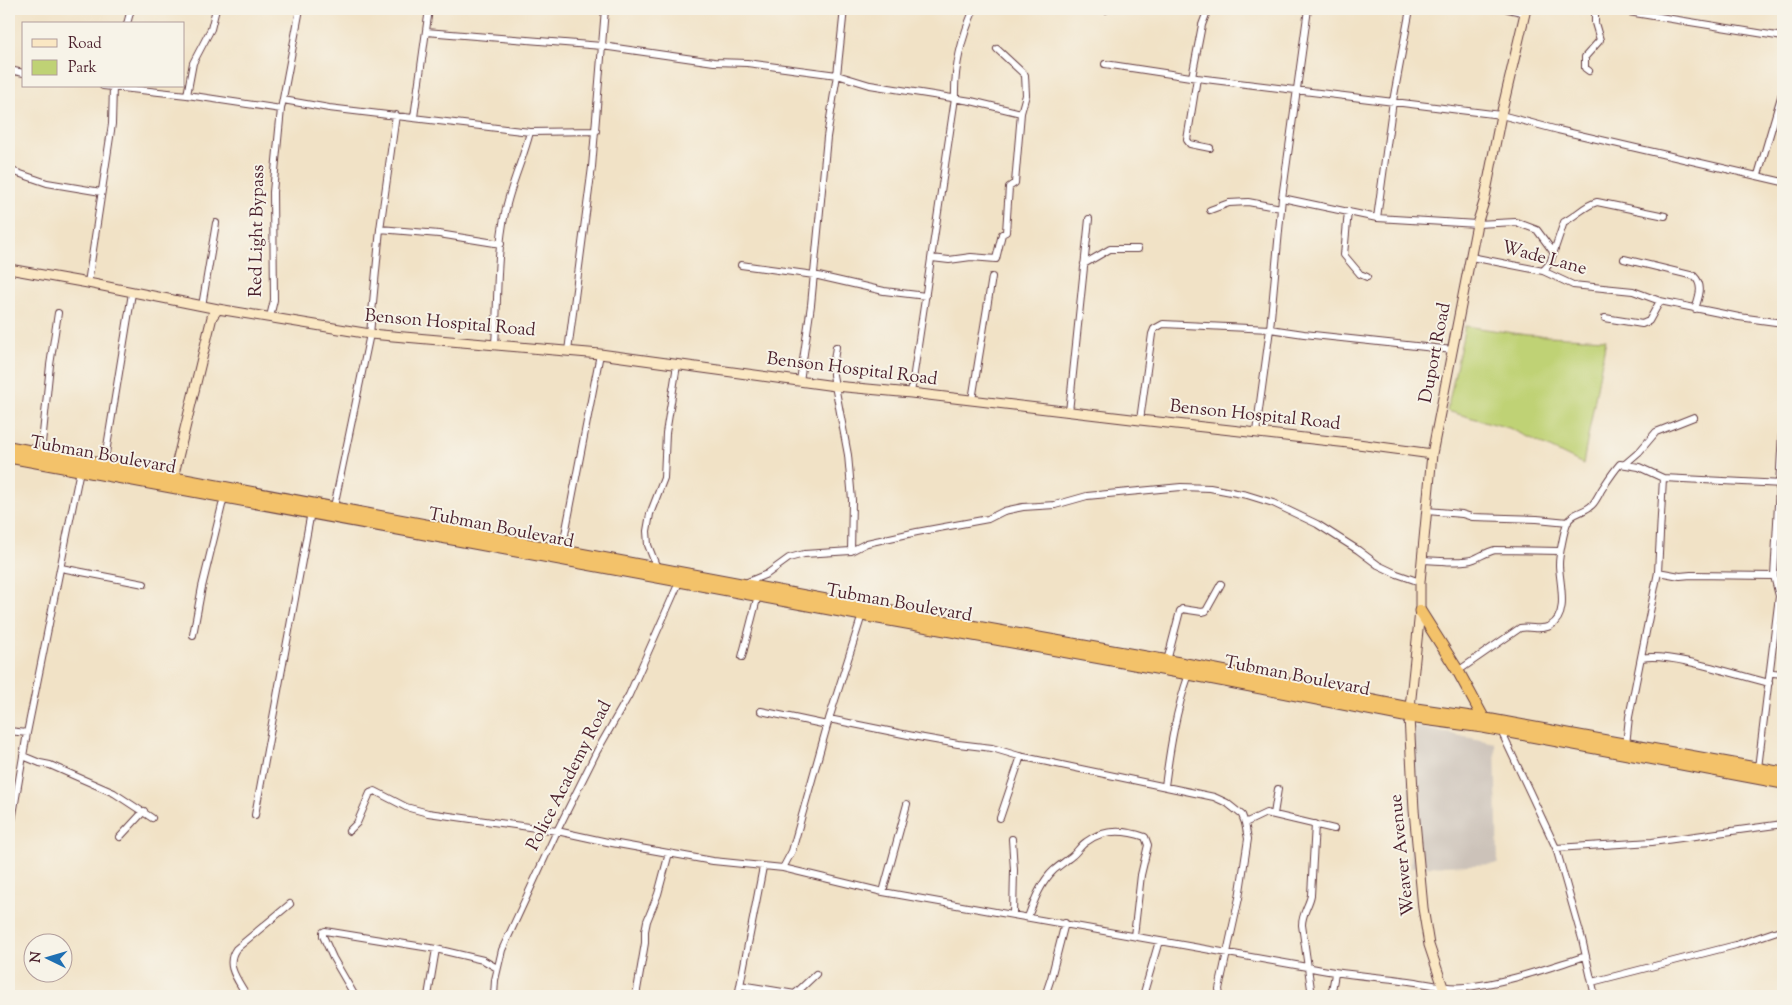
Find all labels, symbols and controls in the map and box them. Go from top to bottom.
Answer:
legend [22,22,185,88]
text: Road [68,34,102,55]
text: Park [68,58,97,79]
street label: Red Light Bypass [244,164,272,298]
street label: Wade Lane [1499,235,1589,283]
street label: Duport Road [1414,301,1458,405]
street label: Benson Hospital Road [363,304,537,344]
street label: Benson Hospital Road [765,347,939,393]
street label: Benson Hospital Road [1168,394,1342,438]
street label: Tubman Boulevard [28,430,178,482]
street label: Tubman Boulevard [426,502,576,556]
street label: Tubman Boulevard [824,578,974,630]
street label: Tubman Boulevard [1222,650,1372,704]
street label: Police Academy Road [521,696,619,856]
street label: Weaver Avenue [1384,793,1422,917]
north arrow [22,932,72,982]
text: N [27,951,47,963]

